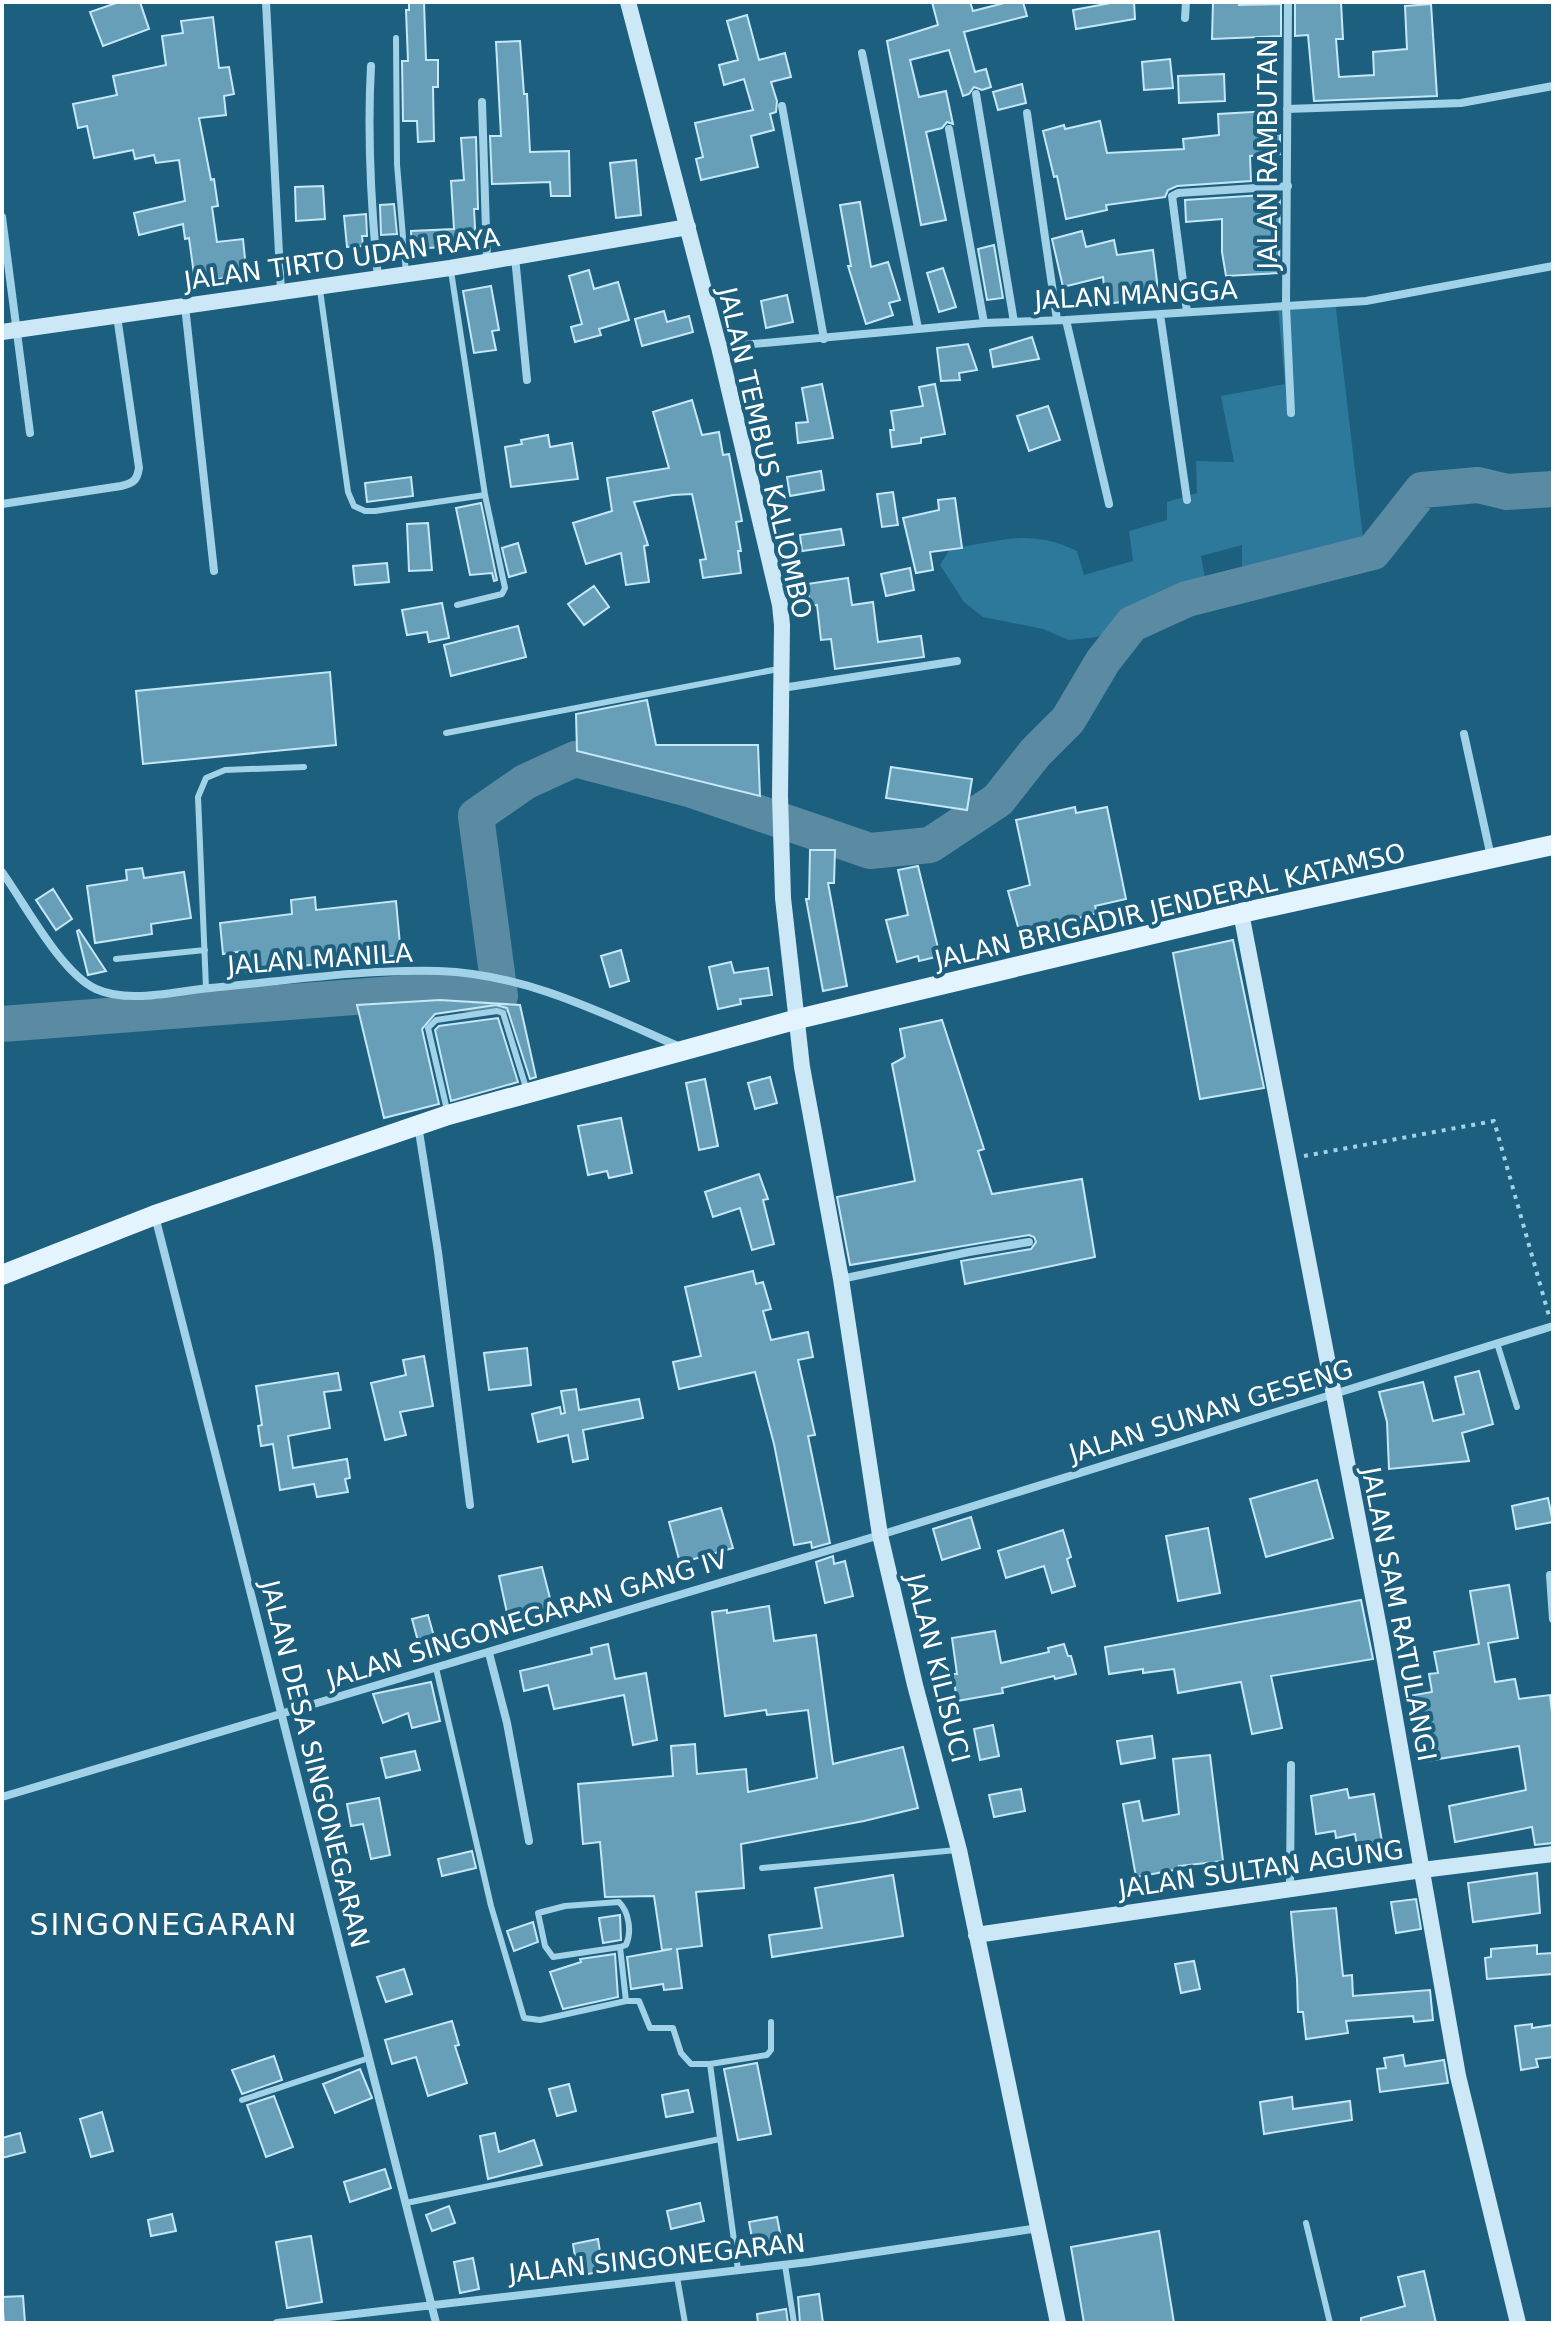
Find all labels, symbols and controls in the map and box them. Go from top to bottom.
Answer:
street label: JALAN RAMBUTAN [1253,39,1283,271]
street label: JALAN TIRTO UDAN RAYA [180,222,502,296]
street label: JALAN MANGGA [1032,275,1239,315]
street label: JALAN TEMBUS KALIOMBO [712,282,818,622]
street label: JALAN BRIGADIR JENDERAL KATAMSO [930,837,1408,975]
street label: JALAN MANILA [224,938,414,981]
street label: JALAN SUNAN GESENG [1064,1354,1357,1469]
street label: JALAN SAM RATULANGI [1355,1462,1442,1764]
street label: JALAN SINGONEGARAN GANG IV [321,1544,731,1695]
street label: JALAN KILISUCI [900,1568,976,1766]
street label: JALAN DESA SINGONEGARAN [254,1575,375,1951]
street label: JALAN SULTAN AGUNG [1115,1834,1405,1904]
district label: SINGONEGARAN [30,1907,298,1942]
street label: JALAN SINGONEGARAN [505,2228,807,2289]

